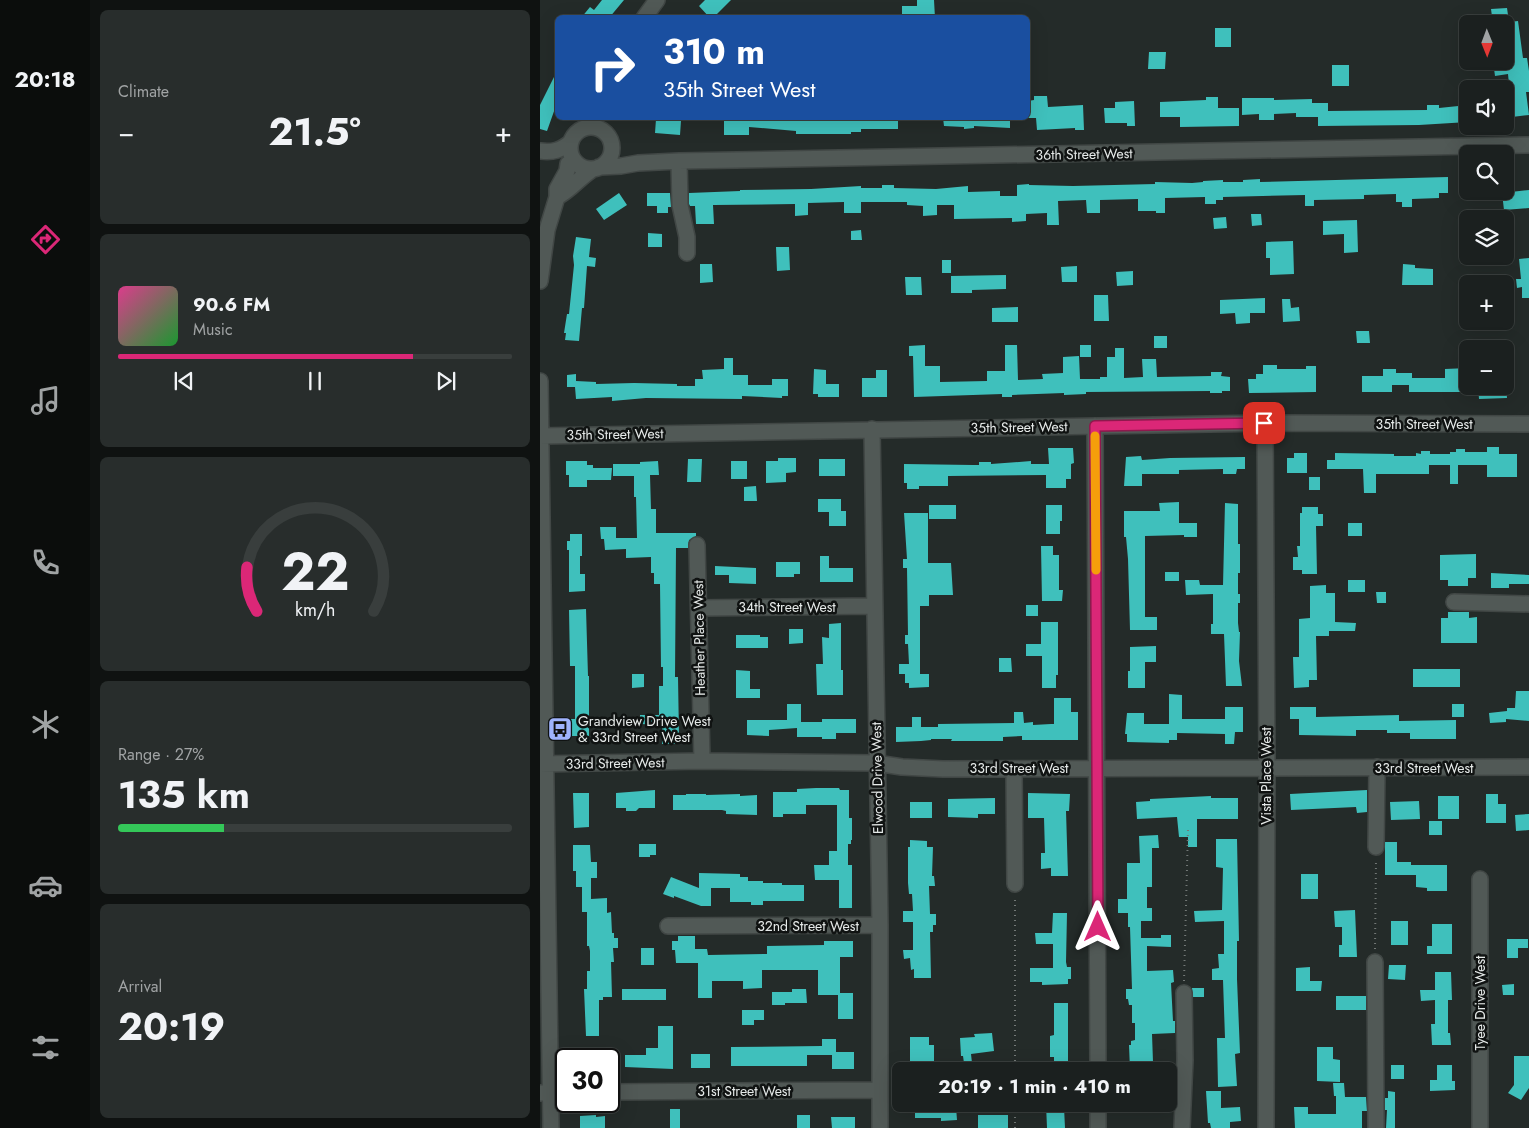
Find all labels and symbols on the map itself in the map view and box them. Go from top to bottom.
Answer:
north arrow [1459,15,1514,70]
street label: 36th Street West [1035,143,1133,165]
pin [1243,402,1285,444]
street label: 35th Street West [1375,414,1473,434]
street label: 35th Street West [970,416,1068,438]
street label: 35th Street West [566,423,664,445]
street label: Heather Place West [688,579,710,696]
street label: 34th Street West [738,597,836,617]
place label: Grandview Drive West & 33rd Street West [578,711,711,747]
bus stop icon: Grandview Drive West & 33rd Street West [547,716,573,742]
street label: Elwood Drive West [866,721,888,834]
street label: Vista Place West [1256,727,1276,825]
street label: 33rd Street West [565,752,665,774]
street label: 33rd Street West [970,758,1069,778]
street label: 33rd Street West [1375,758,1474,778]
position arrow [1071,900,1123,952]
street label: 32nd Street West [757,916,859,936]
street label: Tyee Drive West [1470,955,1490,1050]
speed limit sign: 30 [555,1048,620,1113]
street label: 31st Street West [697,1081,791,1101]

